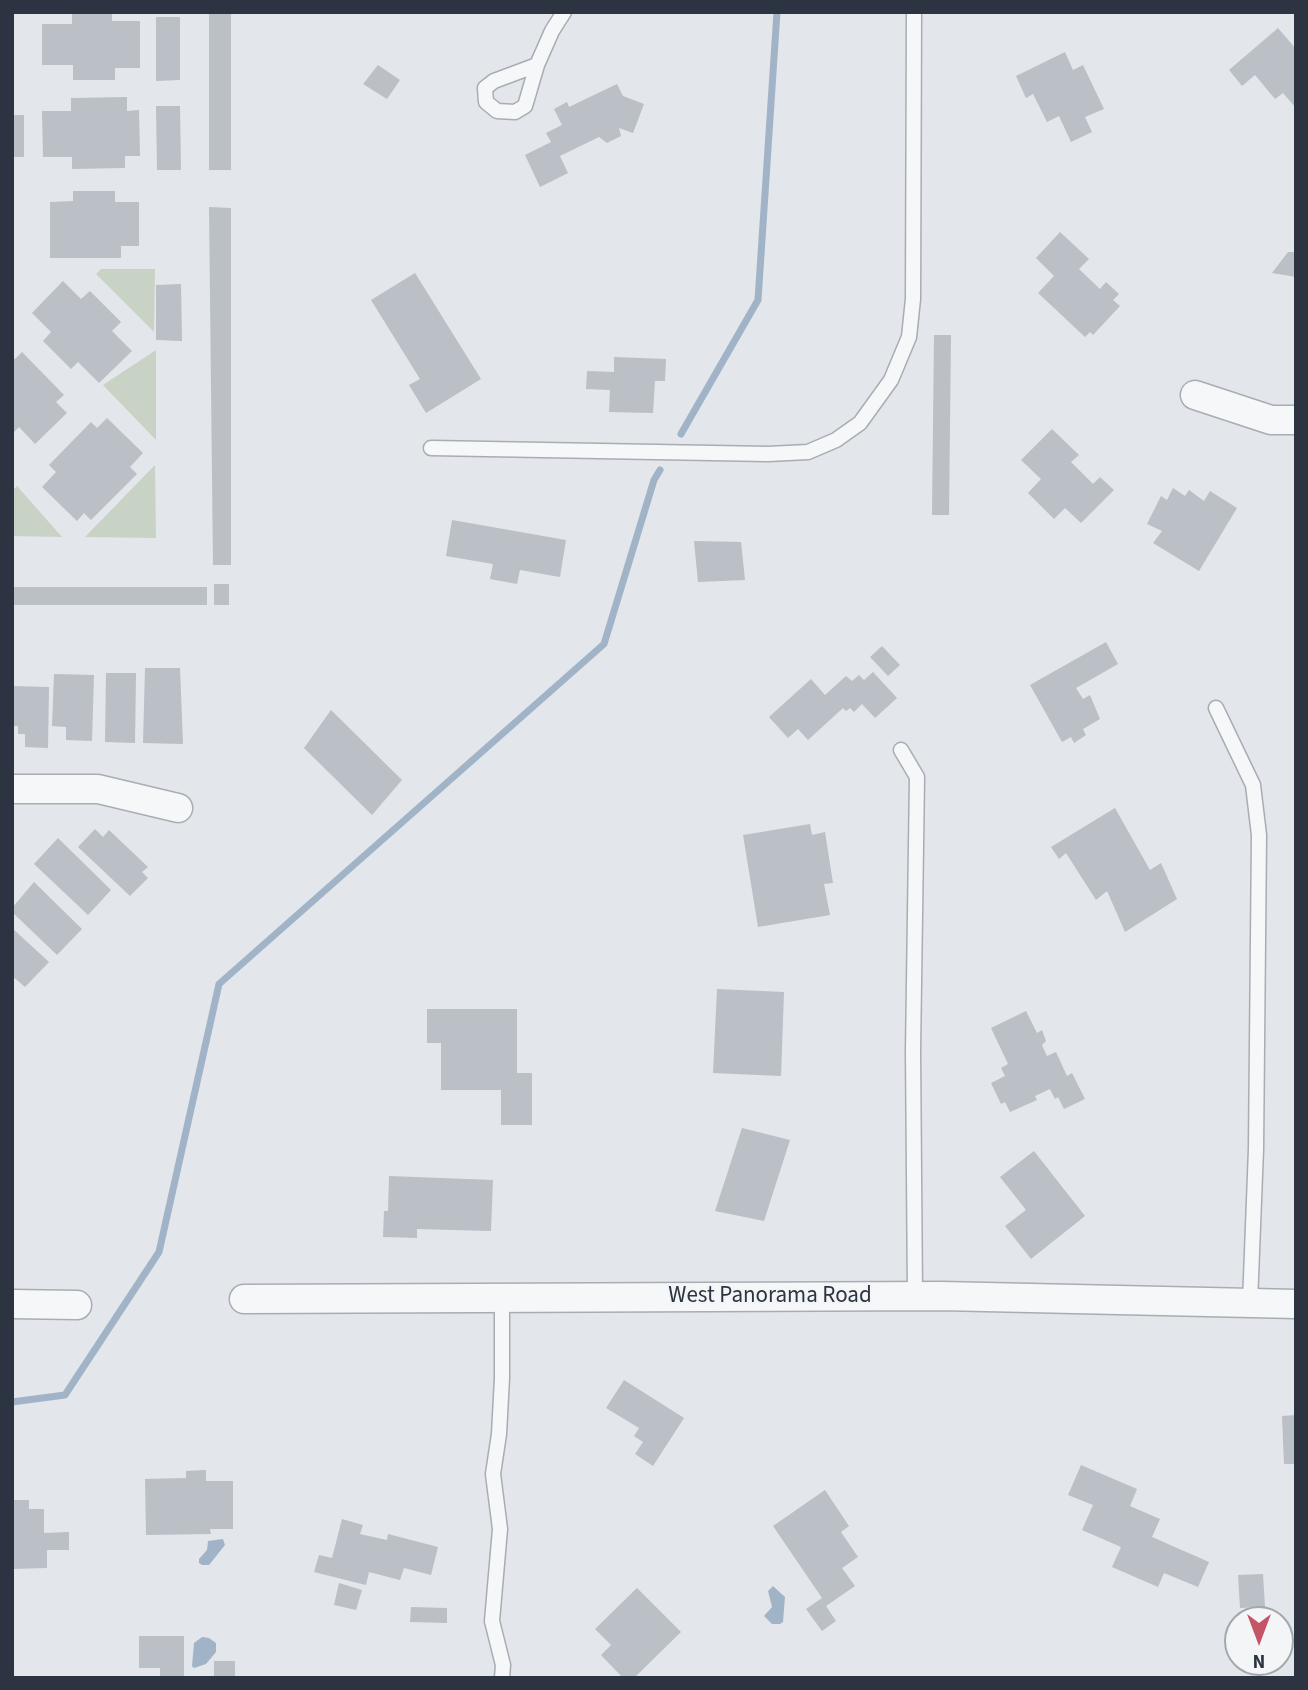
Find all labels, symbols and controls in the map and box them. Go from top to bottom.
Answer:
street label: West Panorama Road [668,1283,872,1311]
north arrow [1224,1606,1294,1676]
text: N [1253,1647,1265,1674]

